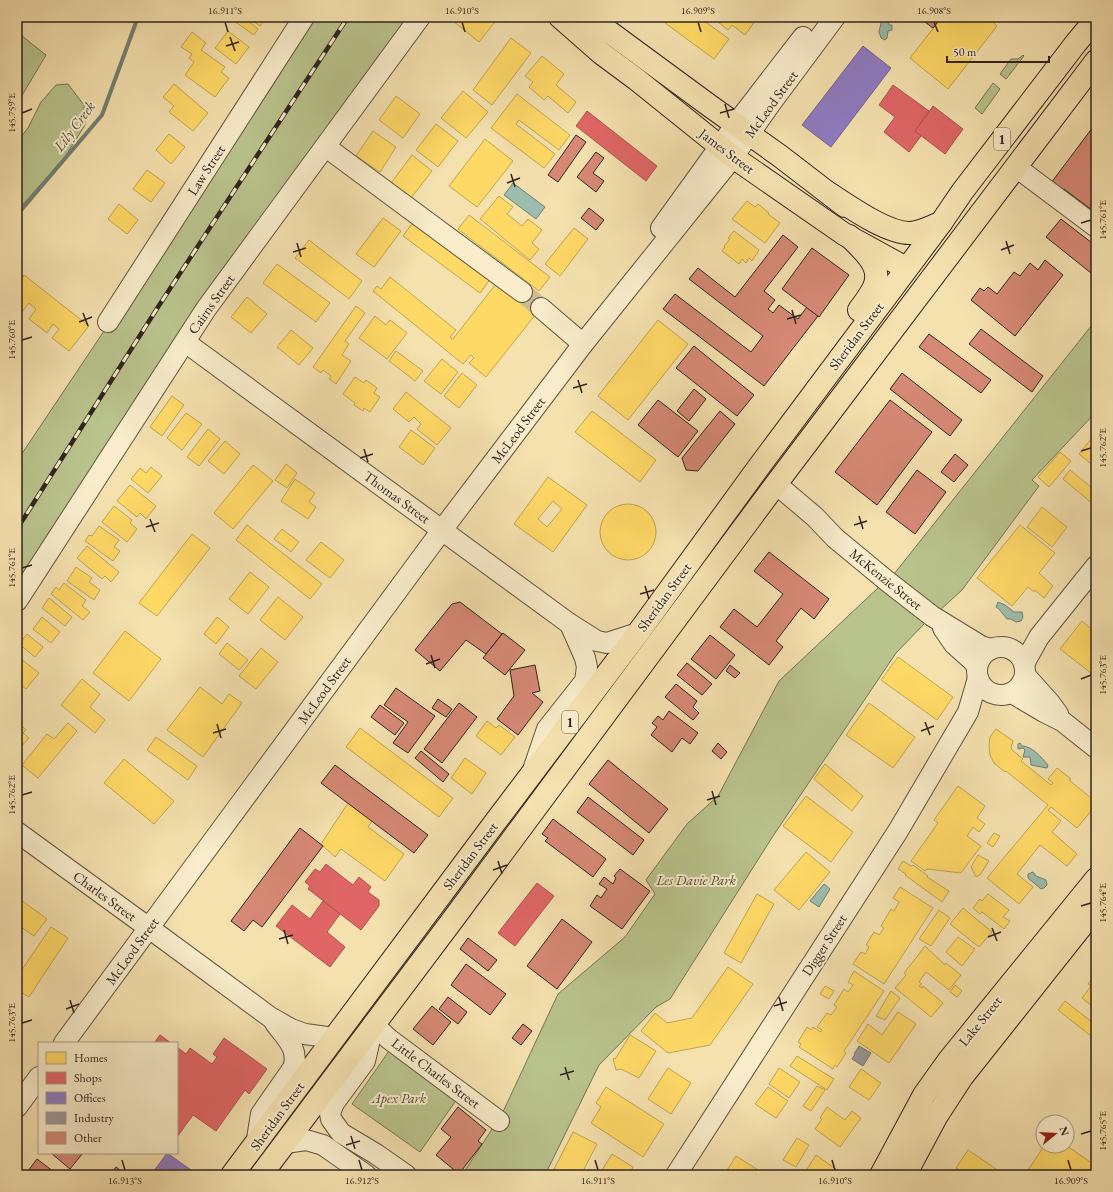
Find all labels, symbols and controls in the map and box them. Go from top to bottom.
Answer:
text: 16.911°S [208,4,242,17]
text: 16.910°S [445,4,479,17]
text: 16.909°S [681,4,715,17]
text: 16.908°S [917,4,951,17]
scale bar [947,38,1049,64]
text: 50 m [953,44,977,60]
street label: McLeod Street [740,66,802,141]
text: 145.759°E [5,93,18,133]
water label: Lily Creek [48,97,99,156]
street label: James Street [695,124,759,178]
road number: 1 [994,128,1010,150]
street label: Law Street [183,141,229,199]
text: 145.761°E [1096,200,1109,240]
street label: Cairns Street [184,270,239,337]
street label: Sheridan Street [824,298,888,374]
text: 145.760°E [5,320,18,360]
street label: McLeod Street [487,393,549,467]
text: 145.762°E [1096,428,1109,468]
street label: Thomas Street [360,467,434,528]
street label: McKenzie Street [846,544,926,614]
text: 145.761°E [5,548,18,588]
street label: Sheridan Street [633,558,695,635]
street label: McLeod Street [293,652,355,727]
text: 145.763°E [1096,655,1109,695]
road number: 1 [562,711,578,733]
text: 145.762°E [5,775,18,815]
street label: Sheridan Street [438,818,502,894]
street label: Charles Street [70,867,141,925]
park label: Les Davie Park [655,871,736,889]
text: 145.764°E [1096,883,1109,923]
street label: Digger Street [797,910,851,979]
street label: McLeod Street [101,913,163,988]
street label: Lake Street [954,992,1006,1050]
text: 145.763°E [5,1003,18,1043]
street label: Little Charles Street [388,1034,484,1113]
legend [38,1042,178,1154]
text: Homes [74,1050,108,1066]
text: Shops [74,1070,102,1086]
street label: Sheridan Street [246,1077,308,1154]
park label: Apex Park [371,1089,427,1107]
text: Offices [74,1090,106,1106]
text: Industry [74,1110,114,1126]
text: 145.765°E [1096,1111,1109,1151]
north arrow [1035,1114,1075,1154]
text: N [1056,1125,1073,1137]
text: Other [74,1130,102,1146]
text: 16.913°S [108,1174,142,1187]
text: 16.912°S [345,1174,379,1187]
text: 16.911°S [581,1174,615,1187]
text: 16.910°S [818,1174,852,1187]
text: 16.909°S [1054,1174,1088,1187]

